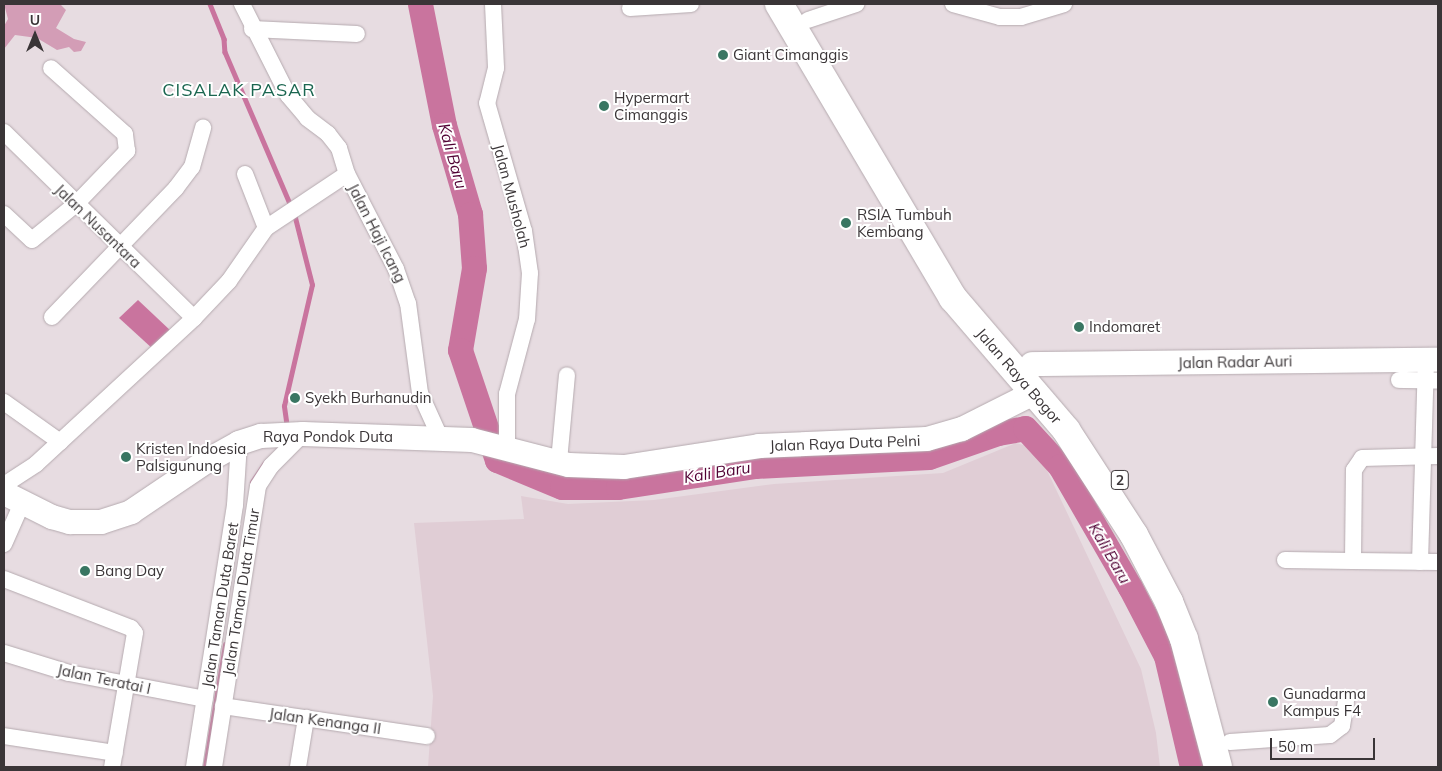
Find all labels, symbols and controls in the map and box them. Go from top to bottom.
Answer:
north arrow [10,10,60,60]
text: U [30,11,40,29]
place label: Giant Cimanggis [733,46,848,64]
marker: Giant Cimanggis [717,49,729,61]
district label: CISALAK PASAR [161,79,317,101]
place label: Hypermart Cimanggis [614,88,689,123]
marker: Hypermart Cimanggis [598,100,610,112]
water label: Kali Baru [435,121,471,191]
street label: Jalan Musholah [489,142,535,250]
street label: Jalan Nusantara [51,180,145,272]
street label: Jalan Haji Icang [344,180,410,286]
place label: RSIA Tumbuh Kembang [857,205,952,240]
marker: RSIA Tumbuh Kembang [839,216,853,230]
place label: Indomaret [1089,318,1160,336]
marker: Indomaret [1073,321,1085,333]
street label: Jalan Raya Bogor [973,324,1065,428]
street label: Jalan Radar Auri [1178,352,1292,372]
place label: Syekh Burhanudin [305,389,432,407]
marker: Syekh Burhanudin [289,392,301,404]
street label: Raya Pondok Duta [263,428,393,446]
street label: Jalan Raya Duta Pelni [769,431,921,455]
place label: Kristen Indoesia Palsigunung [136,439,246,474]
marker: Kristen Indoesia Palsigunung [120,451,132,463]
water label: Kali Baru [682,457,752,487]
road number: 2 [1110,468,1130,492]
street label: Jalan Taman Duta Timur [219,507,263,677]
water label: Kali Baru [1085,519,1135,587]
street label: Jalan Taman Duta Baret [198,521,242,689]
place label: Bang Day [95,562,164,580]
marker: Bang Day [79,565,91,577]
street label: Jalan Teratai I [56,660,152,698]
place label: Gunadarma Kampus F4 [1283,684,1366,719]
marker: Gunadarma Kampus F4 [1267,696,1279,708]
street label: Jalan Kenanga II [268,704,382,738]
scale bar [1272,728,1377,760]
text: 50 m [1278,737,1313,756]

